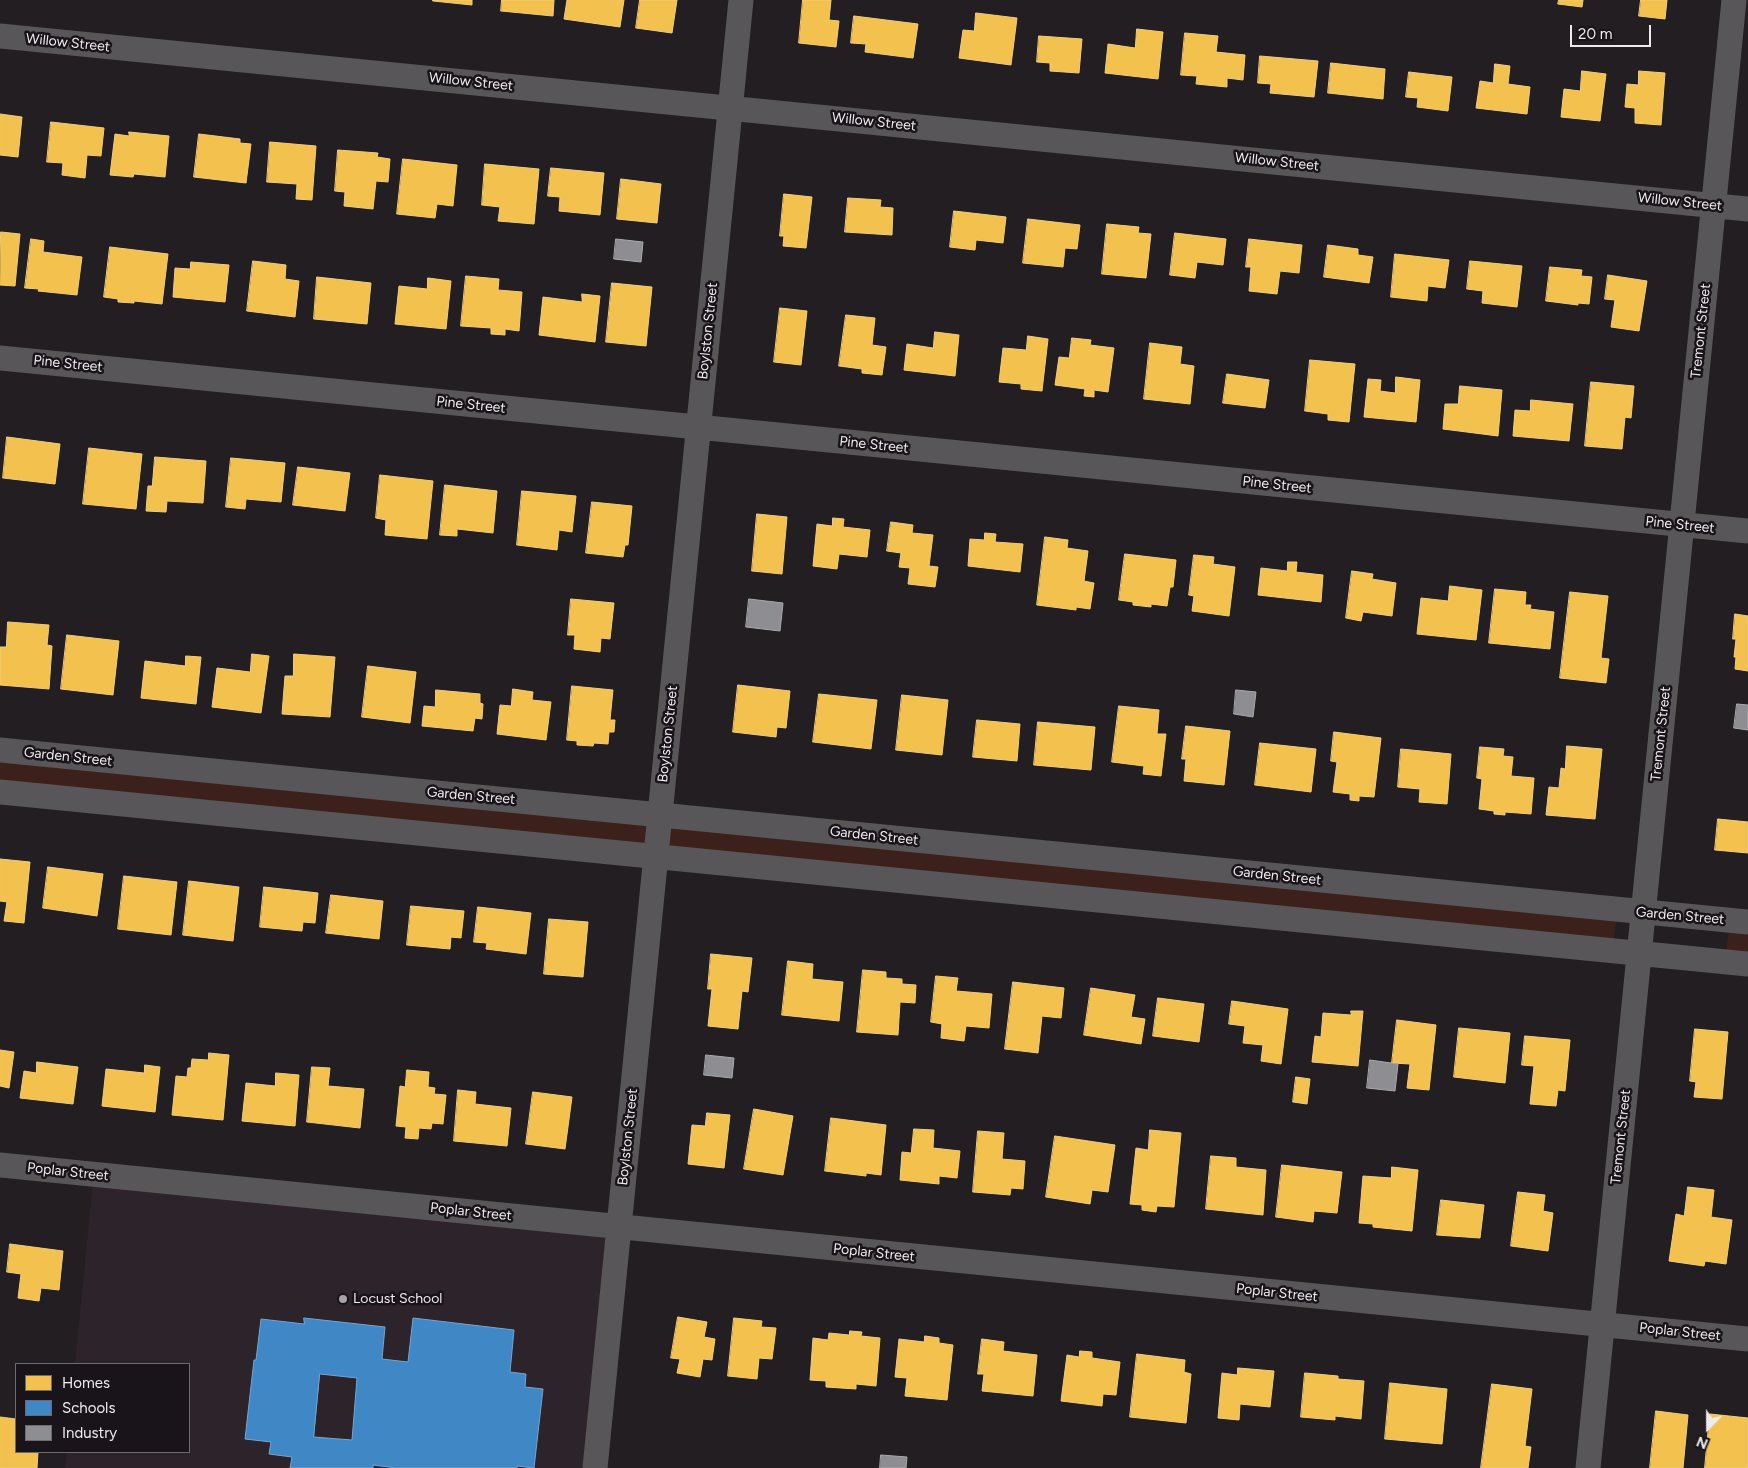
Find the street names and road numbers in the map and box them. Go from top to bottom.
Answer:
street label: Willow Street [25,30,111,56]
street label: Willow Street [428,69,514,95]
street label: Willow Street [831,109,917,135]
street label: Willow Street [1234,149,1320,175]
street label: Willow Street [1637,189,1723,215]
street label: Boylston Street [695,282,721,380]
street label: Tremont Street [1688,283,1714,379]
street label: Pine Street [33,352,103,376]
street label: Pine Street [436,393,506,417]
street label: Pine Street [839,433,909,457]
street label: Pine Street [1242,473,1312,497]
street label: Pine Street [1645,513,1715,537]
street label: Boylston Street [655,685,681,783]
street label: Tremont Street [1648,686,1674,782]
street label: Garden Street [23,744,113,770]
street label: Garden Street [426,784,516,808]
street label: Garden Street [829,823,919,849]
street label: Garden Street [1232,863,1322,889]
street label: Garden Street [1635,904,1725,928]
street label: Boylston Street [615,1088,641,1186]
street label: Tremont Street [1608,1089,1634,1185]
street label: Poplar Street [26,1159,110,1185]
street label: Poplar Street [429,1199,513,1225]
street label: Poplar Street [832,1240,916,1266]
street label: Poplar Street [1235,1280,1319,1306]
street label: Poplar Street [1638,1319,1722,1345]

